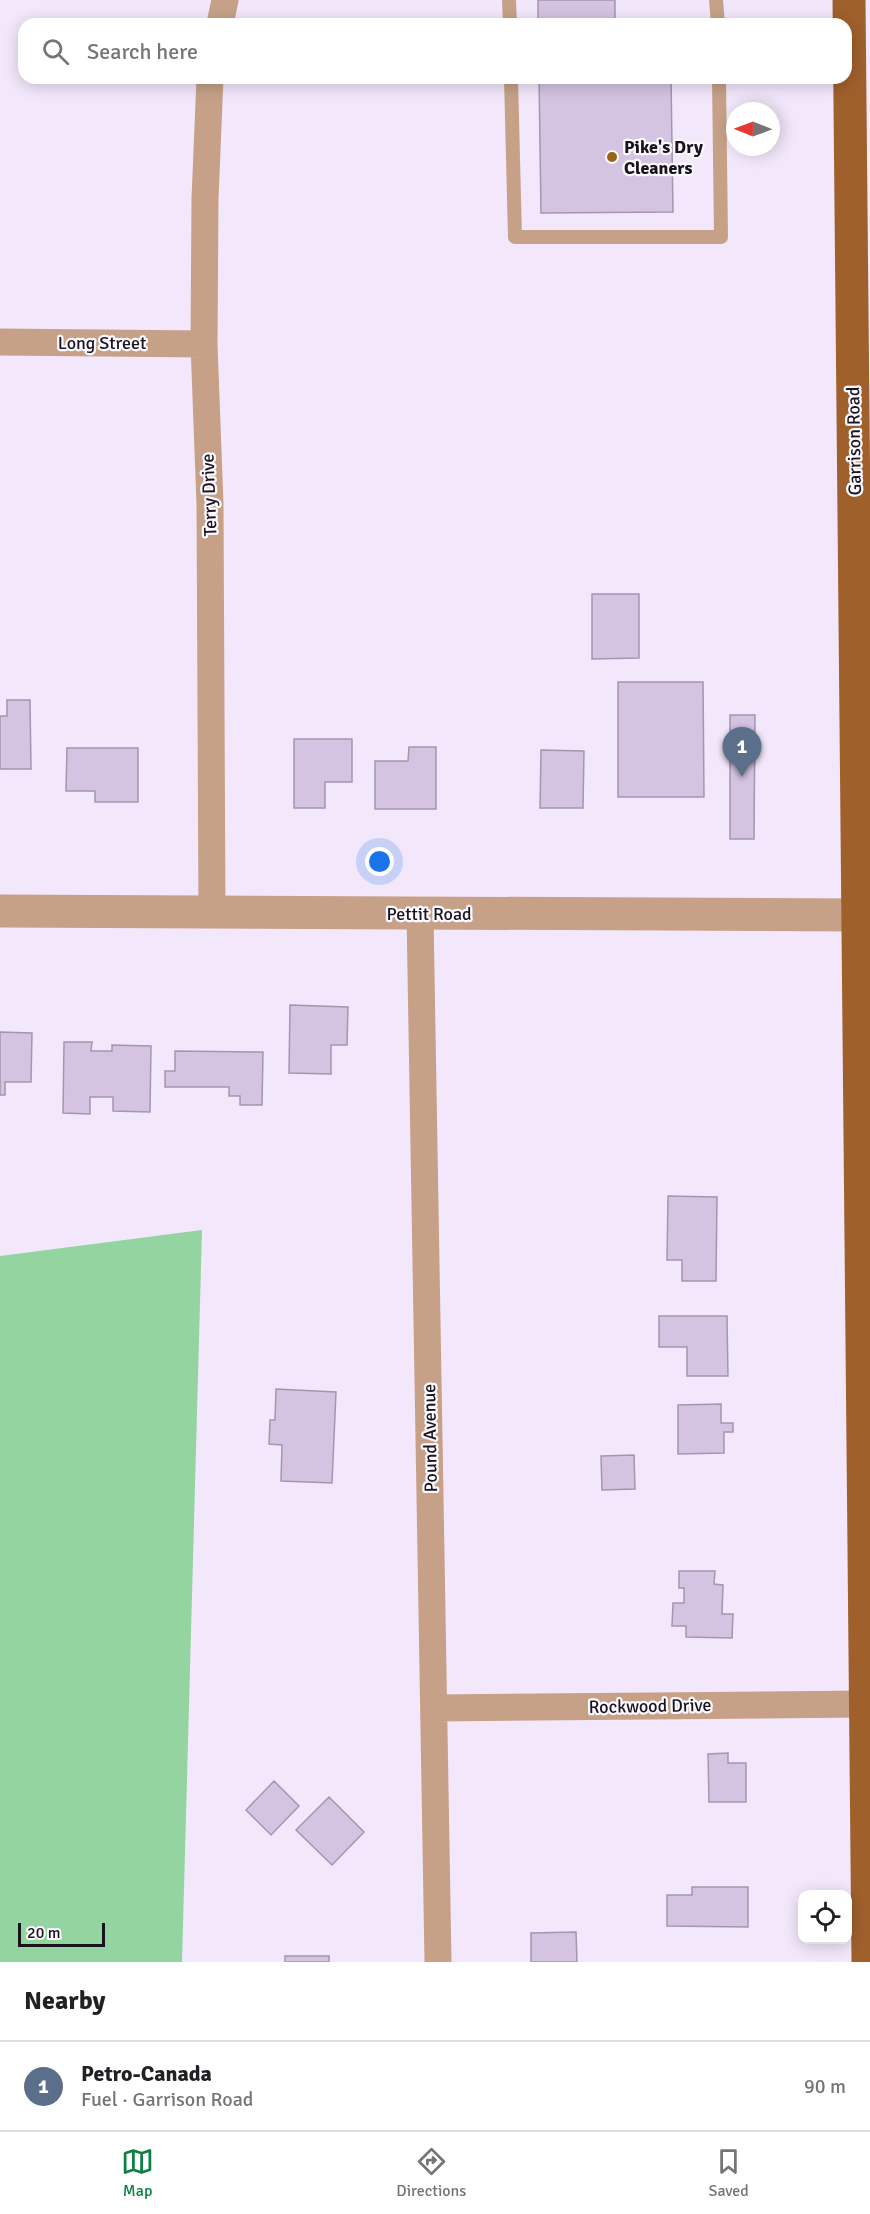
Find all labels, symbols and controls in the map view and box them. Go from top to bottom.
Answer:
search box [18,18,852,84]
icon: search [39,35,72,68]
text: Search here [87,38,198,65]
north arrow [726,102,780,156]
place label: Pike's Dry Cleaners [624,136,703,179]
marker: Pike's Dry Cleaners [605,150,619,164]
street label: Long Street [58,332,146,354]
street label: Garrison Road [842,386,866,496]
street label: Terry Drive [197,453,221,537]
pin: 1 [722,728,762,777]
your location [365,847,394,876]
street label: Pettit Road [386,903,472,925]
street label: Pound Avenue [418,1384,442,1492]
street label: Rockwood Drive [588,1694,712,1718]
map controls [798,1890,852,1944]
button: locate [798,1890,852,1944]
scale bar [18,1920,105,1948]
text: 20 m [27,1923,61,1943]
text: Nearby [24,1985,105,2017]
text: Petro-Canada [81,2060,212,2087]
text: 1 [38,2074,49,2099]
text: 90 m [804,2074,846,2099]
text: Fuel · Garrison Road [81,2087,253,2112]
tab: Map [121,2145,154,2201]
tab: Directions [396,2145,466,2201]
tab: Saved [709,2145,749,2201]

